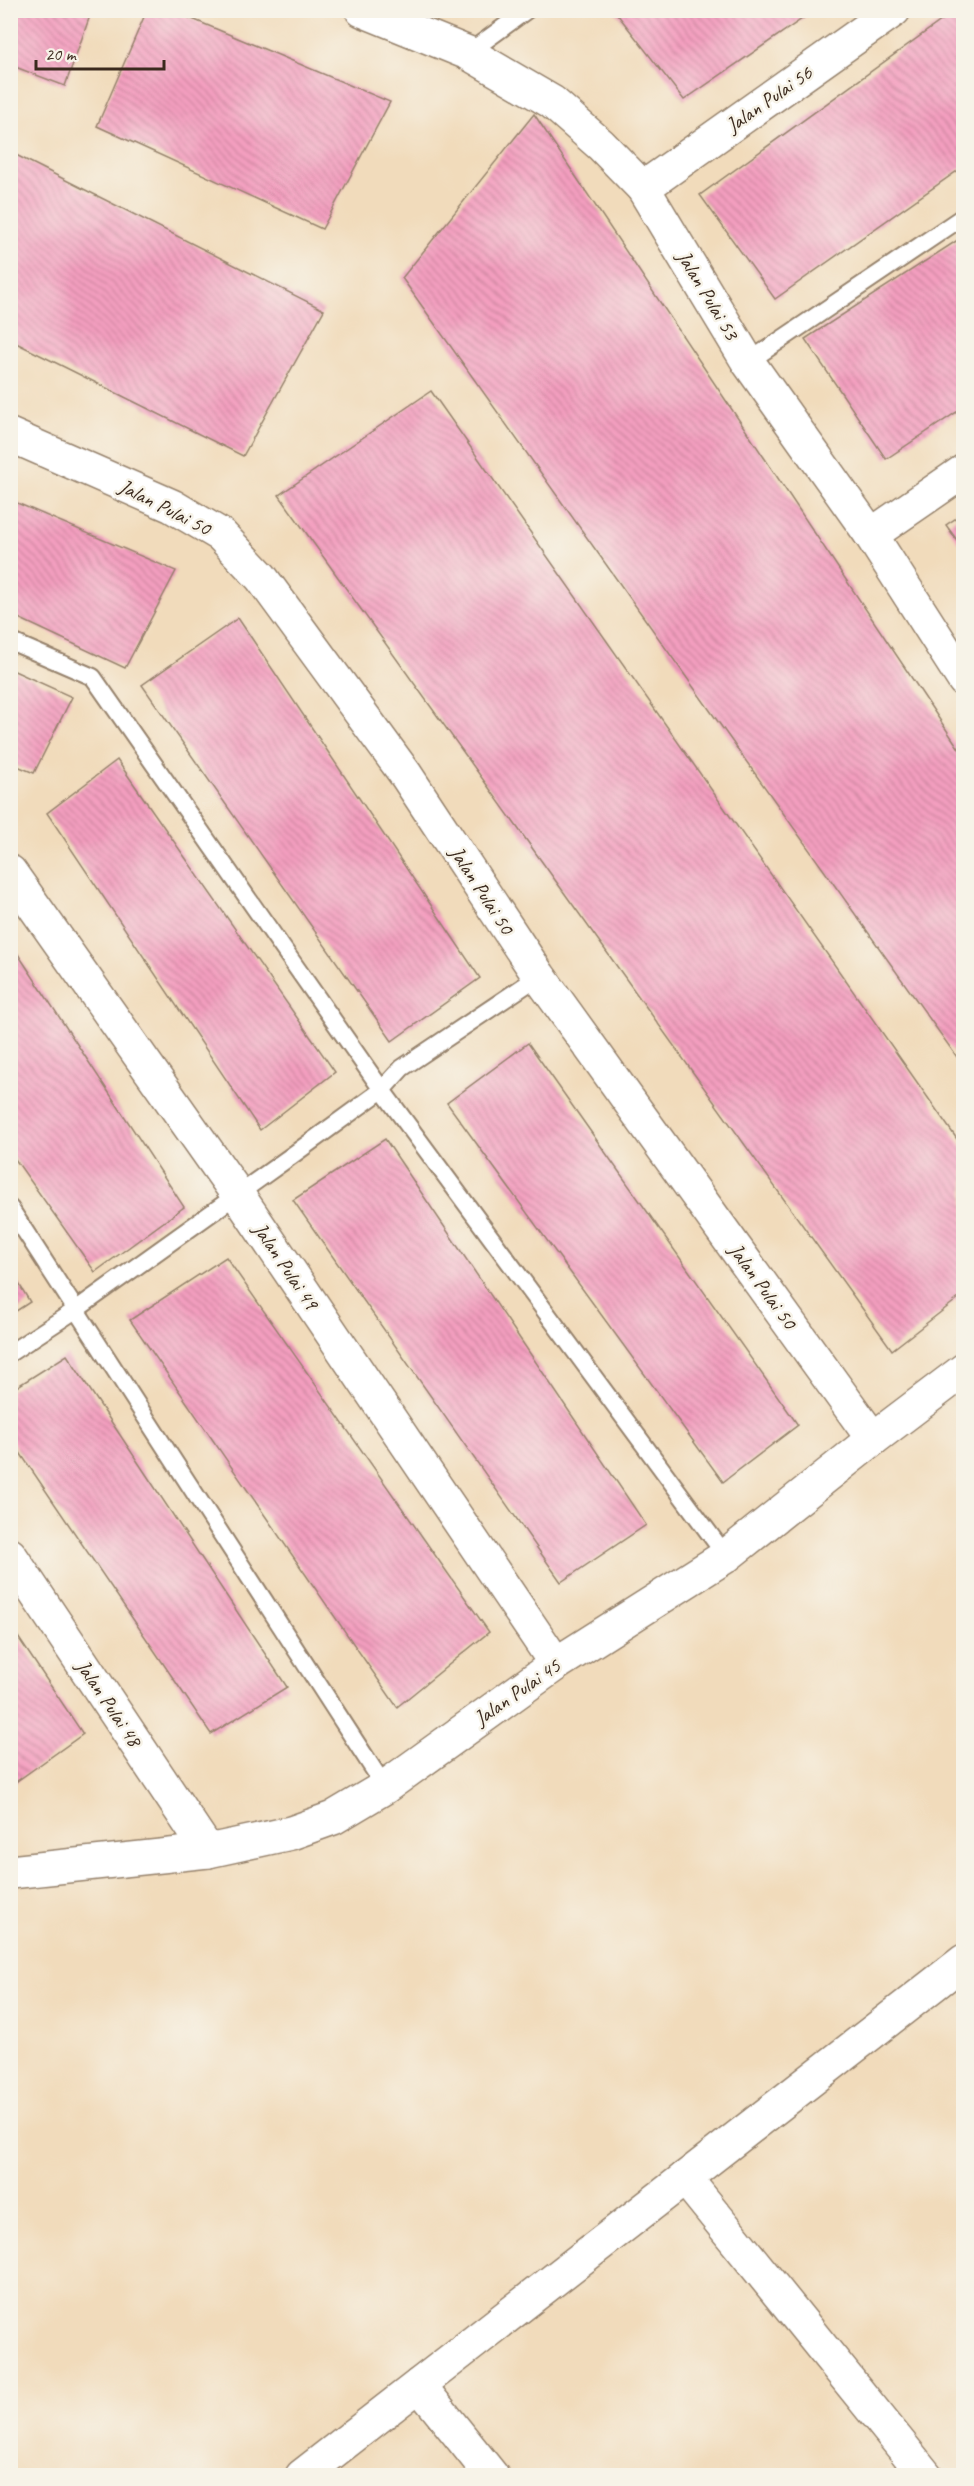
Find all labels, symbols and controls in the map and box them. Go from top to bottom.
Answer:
scale bar [36,33,164,71]
text: 20 m [45,43,78,65]
street label: Jalan Pulai 56 [720,59,818,139]
street label: Jalan Pulai 53 [671,245,746,346]
street label: Jalan Pulai 50 [114,472,217,542]
street label: Jalan Pulai 50 [443,840,521,940]
street label: Jalan Pulai 49 [247,1217,325,1316]
street label: Jalan Pulai 50 [723,1237,804,1335]
street label: Jalan Pulai 45 [468,1652,567,1732]
street label: Jalan Pulai 48 [70,1654,149,1754]

